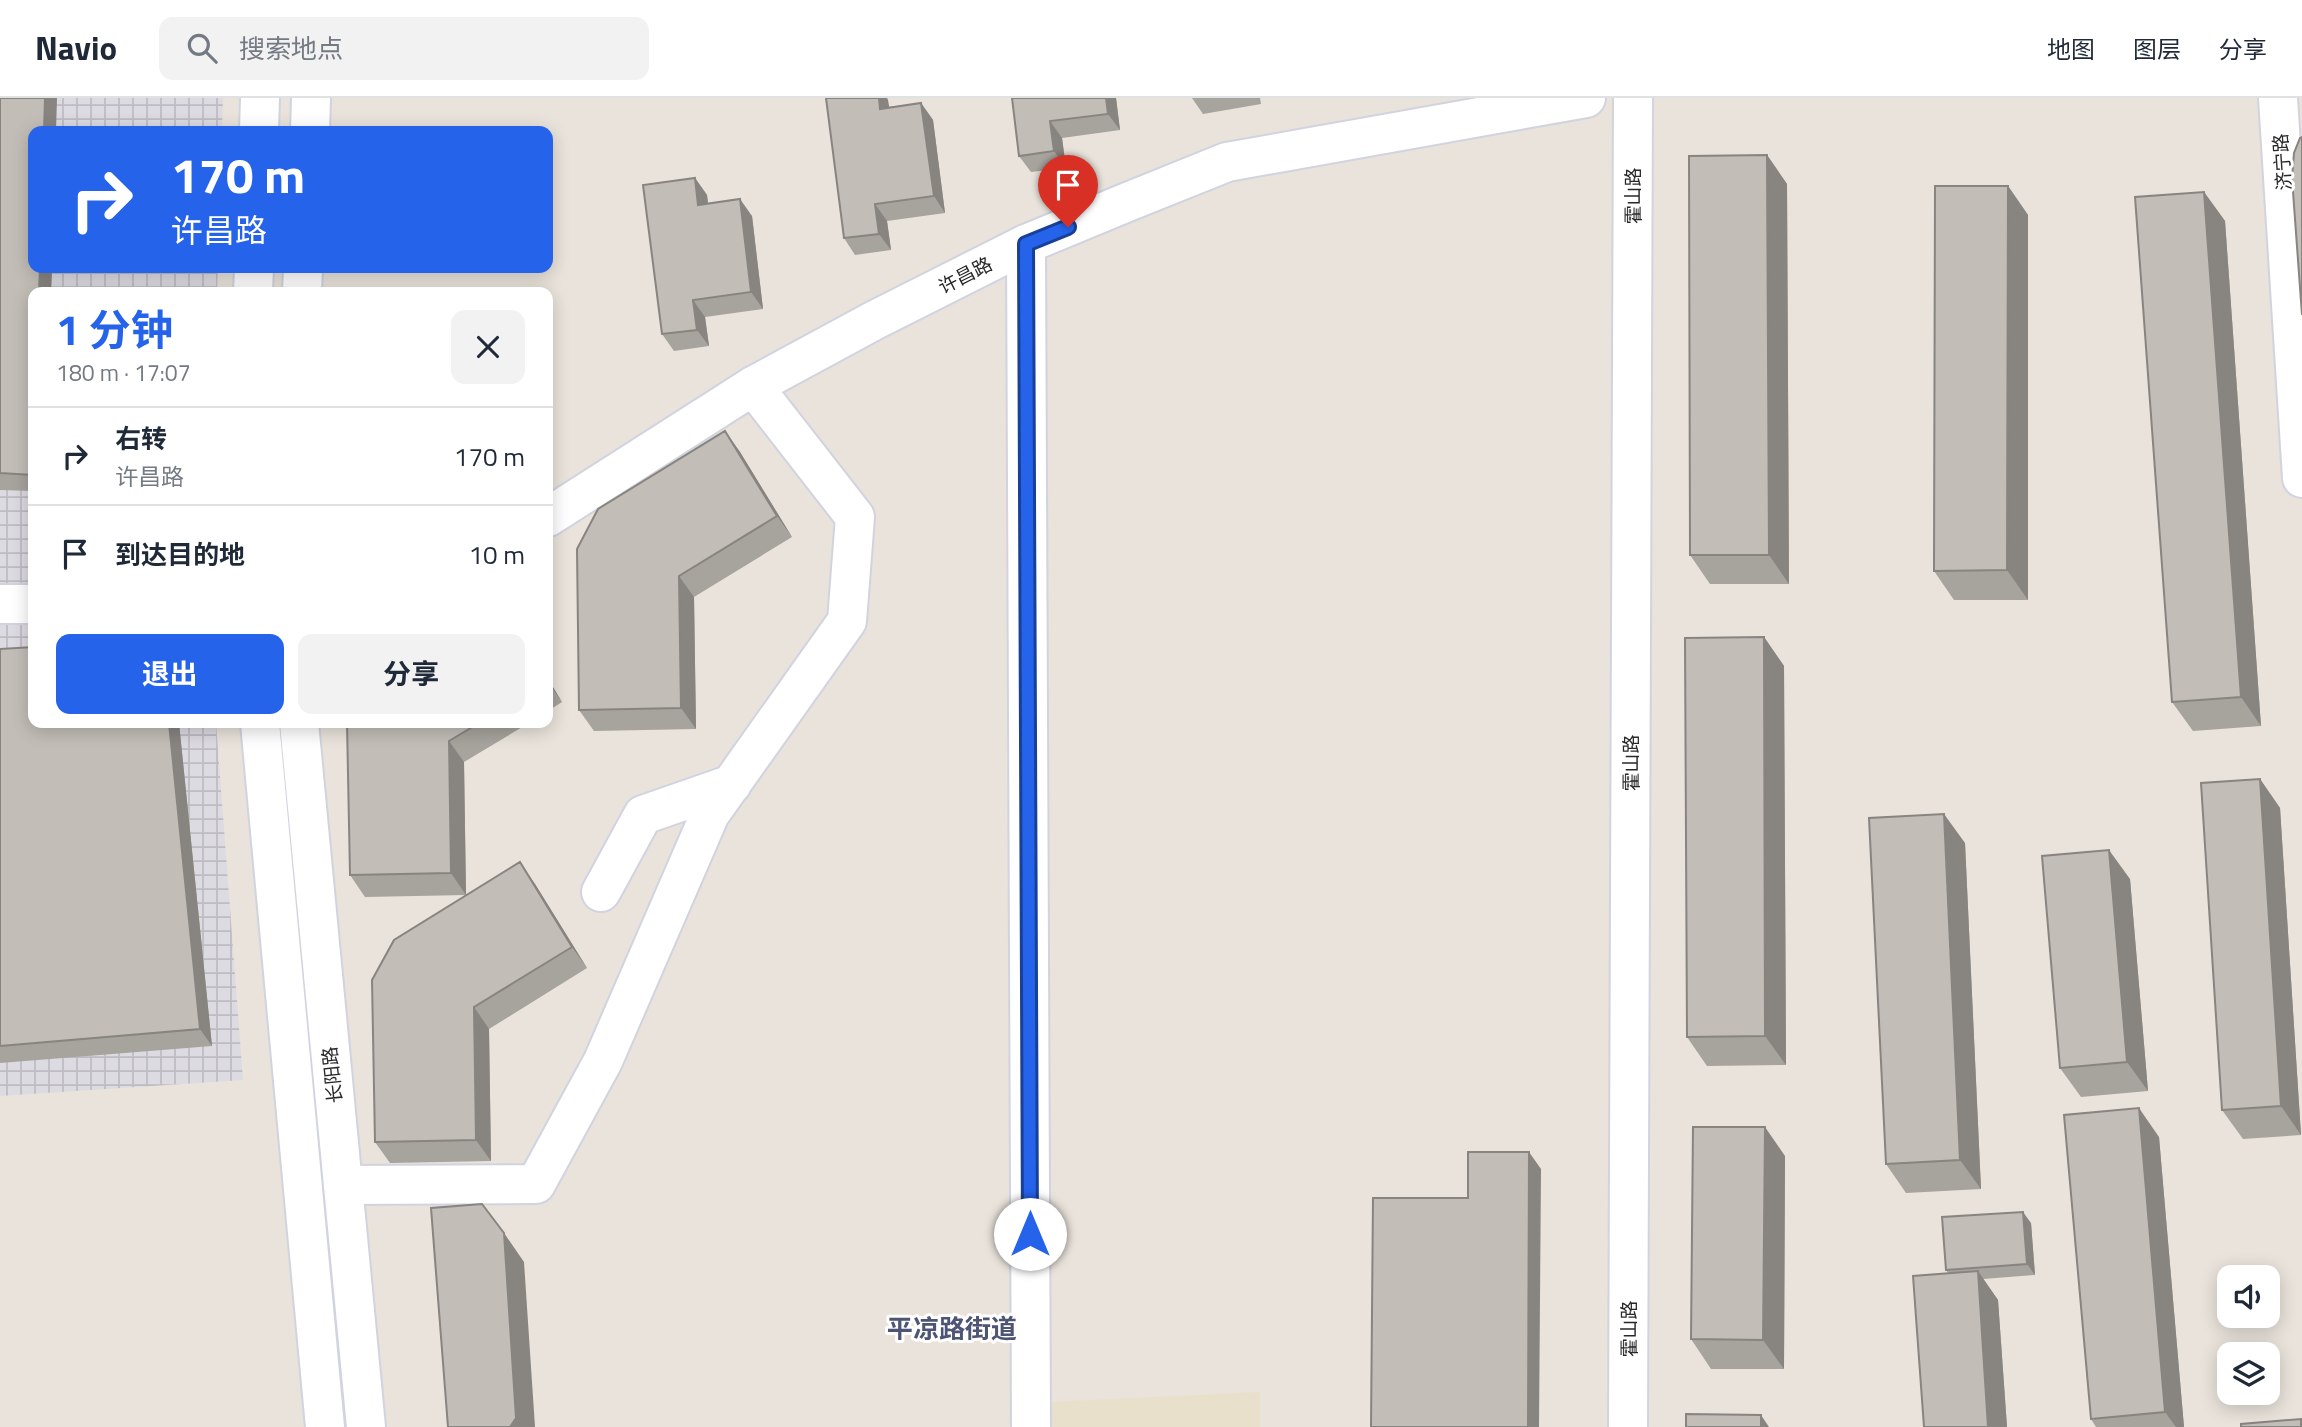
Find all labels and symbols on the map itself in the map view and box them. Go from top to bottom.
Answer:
street label: 济宁路 [2265,133,2298,191]
pin [1038,155,1098,227]
street label: 霍山路 [1618,167,1647,225]
street label: 许昌路 [933,249,997,300]
street label: 霍山路 [1616,734,1645,792]
street label: 长阳路 [314,1045,349,1105]
position arrow [993,1197,1067,1271]
street label: 霍山路 [1614,1300,1643,1358]
district label: 平凉路街道 [887,1309,1017,1348]

